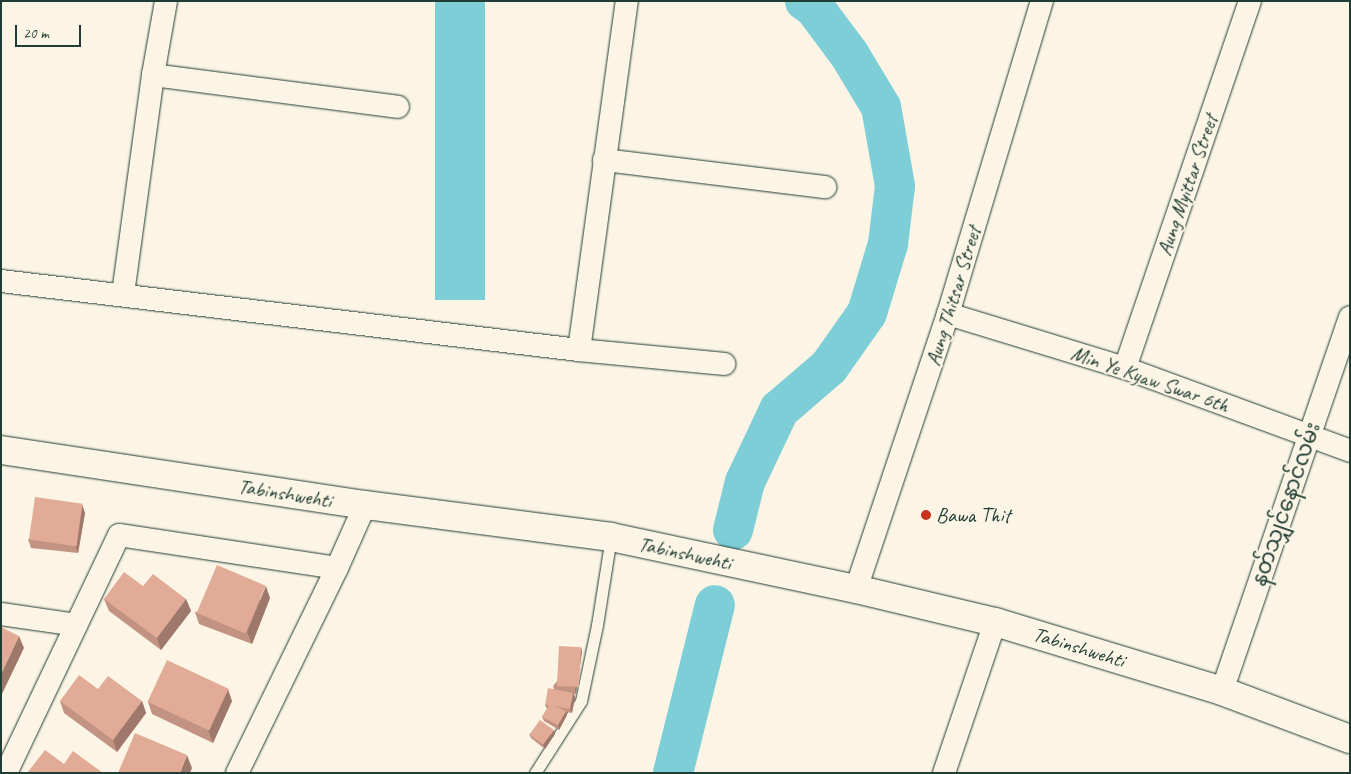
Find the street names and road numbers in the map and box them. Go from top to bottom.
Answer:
street label: Aung Myittar Street [1151,112,1223,258]
street label: Aung Thitsar Street [920,223,986,369]
street label: Min Ye Kyaw Swar 6th [1068,340,1232,418]
street label: နတ်သျှင်နောင်လမ်း [1246,419,1326,589]
street label: Tabinshwehti [236,473,334,513]
street label: Tabinshwehti [636,531,734,575]
street label: Tabinshwehti [1030,621,1128,673]

